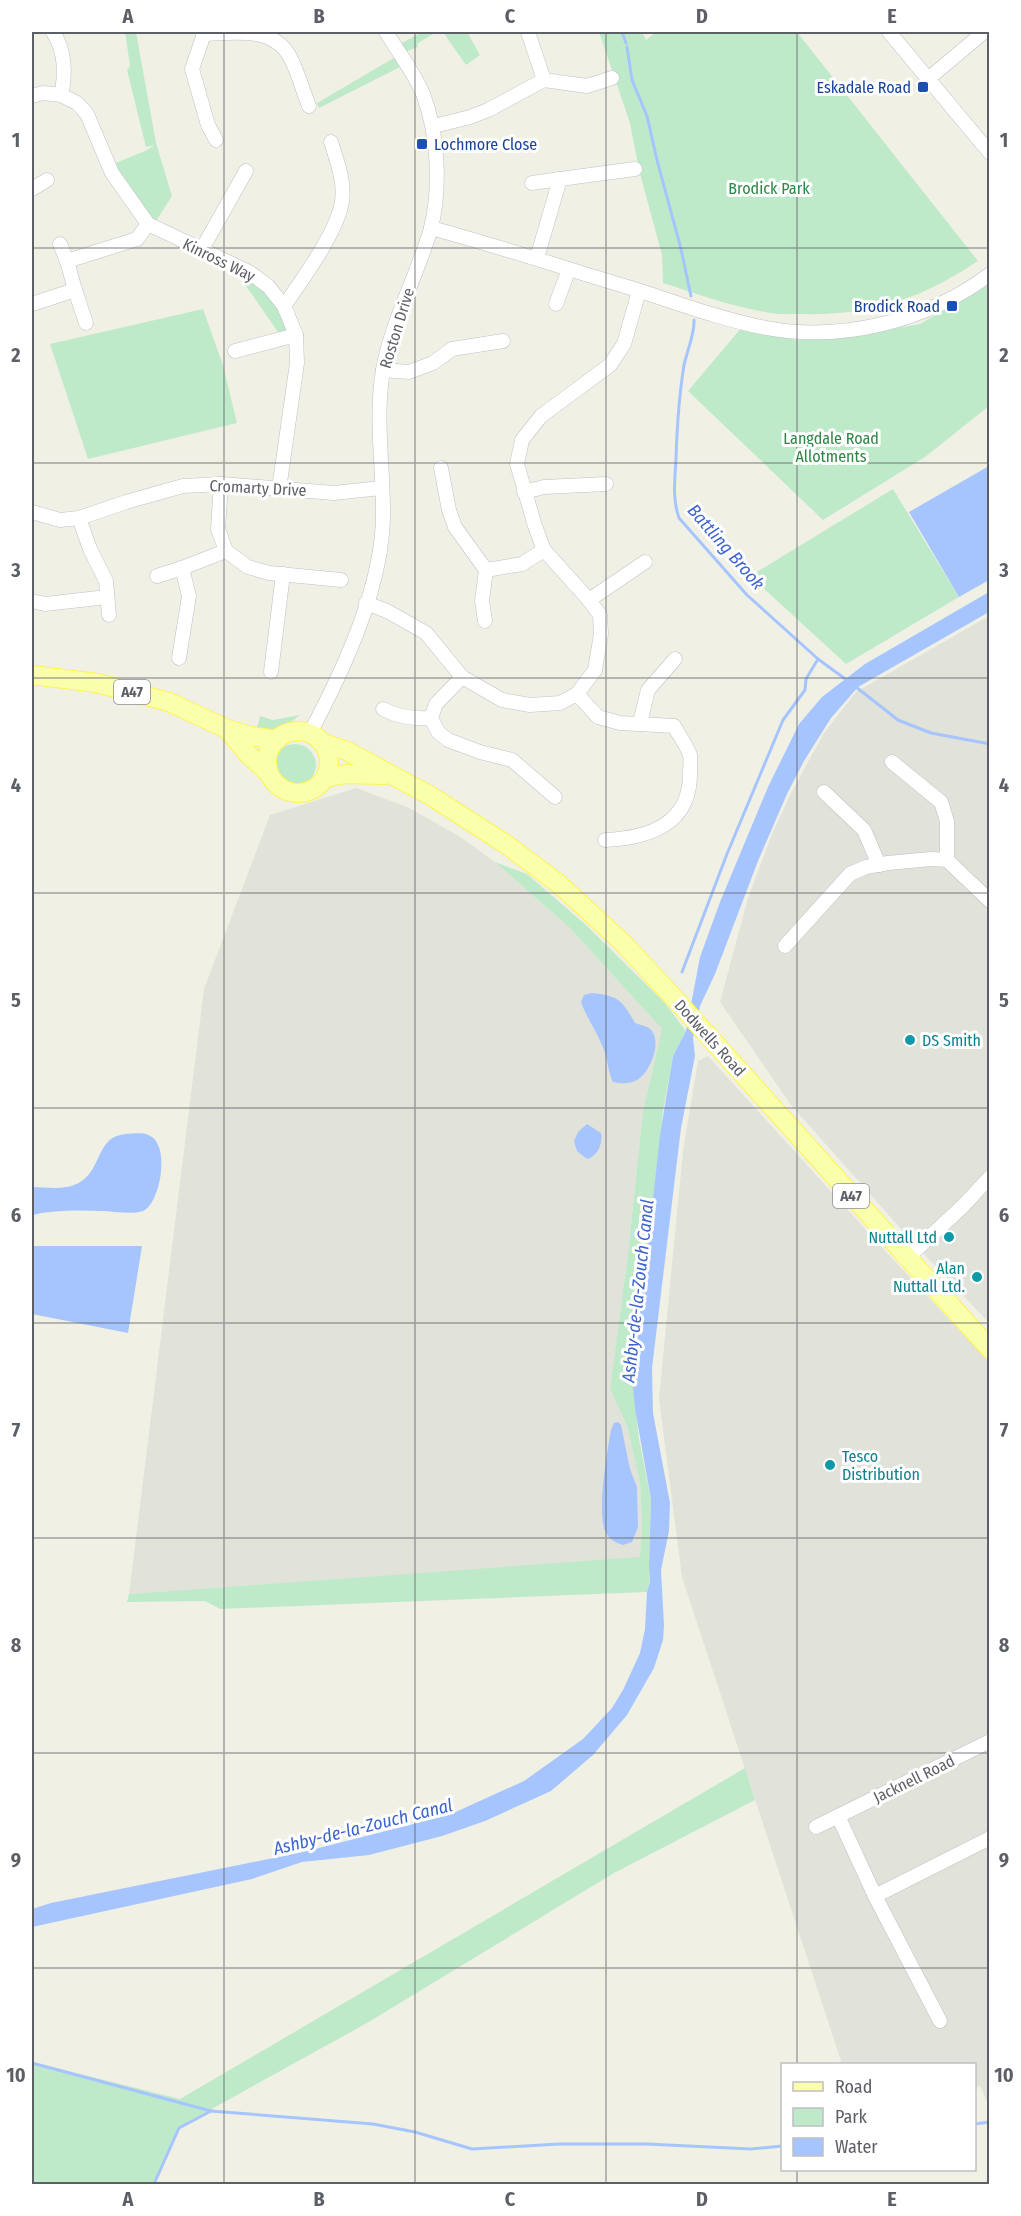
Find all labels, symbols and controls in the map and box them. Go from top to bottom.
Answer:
text: A [122,4,135,28]
text: B [313,4,325,28]
text: C [505,4,516,28]
text: D [696,4,708,28]
text: E [887,4,897,28]
place label: Eskadale Road [816,78,911,97]
marker: Eskadale Road [916,80,930,94]
text: 1 [12,128,20,152]
text: 1 [1000,128,1008,152]
place label: Lochmore Close [434,135,537,154]
marker: Lochmore Close [415,137,429,151]
park label: Brodick Park [728,179,810,198]
street label: Kinross Way [180,234,259,286]
street label: Roston Drive [376,285,418,371]
place label: Brodick Road [854,297,940,316]
marker: Brodick Road [945,299,959,313]
text: 2 [10,343,21,367]
text: 2 [998,343,1009,367]
park label: Langdale Road Allotments [783,429,879,466]
street label: Cromarty Drive [209,476,307,500]
water label: Battling Brook [683,500,769,594]
text: 3 [10,558,21,582]
text: 3 [998,558,1009,582]
road number: A47 [114,680,150,704]
text: 4 [11,773,21,797]
text: 4 [999,773,1009,797]
text: 5 [11,988,21,1012]
text: 5 [999,988,1009,1012]
street label: Dodwells Road [671,996,749,1080]
place label: DS Smith [922,1031,981,1050]
marker: DS Smith [903,1033,917,1047]
road number: A47 [833,1184,869,1208]
water label: Ashby-de-la-Zouch Canal [617,1198,659,1385]
text: 6 [11,1203,21,1227]
text: 6 [999,1203,1009,1227]
place label: Nuttall Ltd [868,1228,937,1247]
marker: Nuttall Ltd [942,1230,956,1244]
place label: Alan Nuttall Ltd. [893,1259,965,1296]
marker: Alan Nuttall Ltd. [970,1270,984,1284]
text: 7 [12,1418,21,1442]
text: 7 [1000,1418,1009,1442]
place label: Tesco Distribution [842,1447,920,1484]
marker: Tesco Distribution [823,1458,837,1472]
text: 8 [11,1633,22,1657]
text: 8 [999,1633,1010,1657]
street label: Jacknell Road [870,1751,958,1807]
water label: Ashby-de-la-Zouch Canal [270,1794,455,1860]
text: 9 [11,1848,21,1872]
text: 9 [999,1848,1009,1872]
text: 10 [6,2063,26,2087]
legend [781,2063,976,2171]
text: 10 [994,2063,1014,2087]
text: Road [835,2076,872,2098]
text: Park [835,2106,868,2128]
text: Water [835,2136,878,2158]
text: A [122,2187,135,2211]
text: B [313,2187,325,2211]
text: C [505,2187,516,2211]
text: D [696,2187,708,2211]
text: E [887,2187,897,2211]

